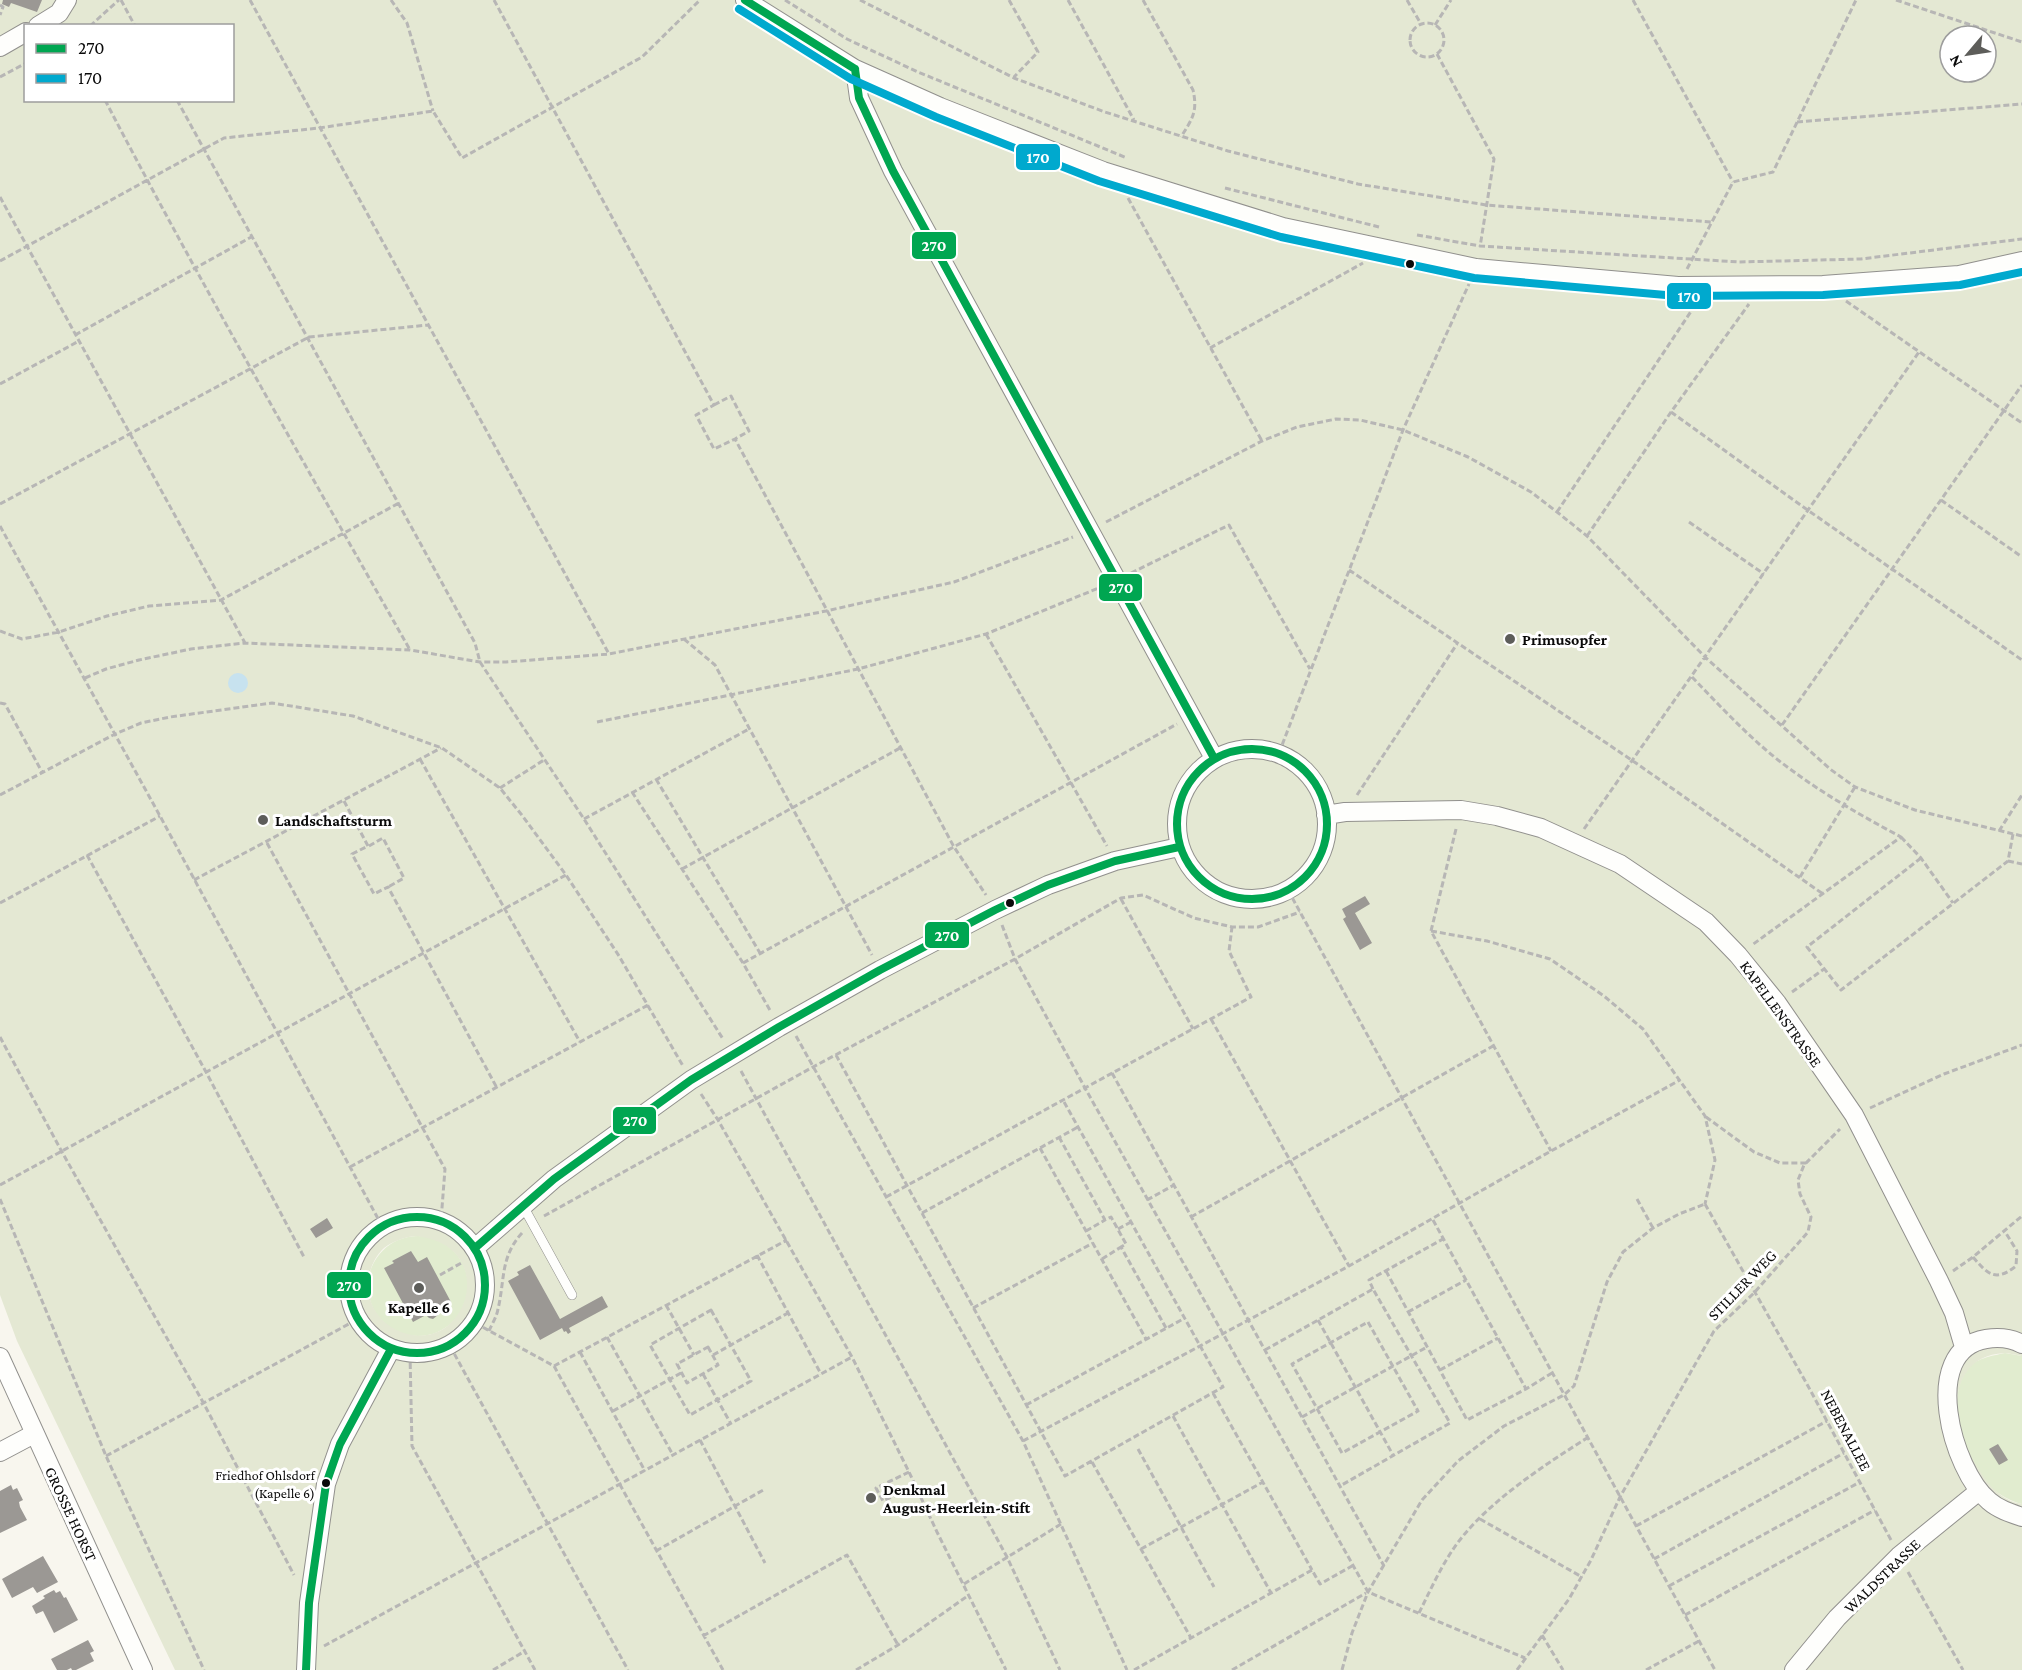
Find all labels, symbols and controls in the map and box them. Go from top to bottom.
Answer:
legend [24,24,234,102]
north arrow [1938,24,1998,84]
text: 270 [78,38,105,58]
text: N [1945,52,1965,70]
text: 170 [78,68,102,88]
line badge: 170 [1015,143,1061,171]
text: 170 [1026,149,1050,166]
line badge: 270 [911,231,957,260]
text: 270 [921,237,947,254]
unlabelled marker [1404,258,1416,270]
line badge: 170 [1666,282,1712,310]
text: 170 [1677,288,1701,305]
line badge: 270 [1098,573,1143,602]
text: 270 [1108,579,1134,596]
place label: Primusopfer [1522,631,1608,648]
marker: Primusopfer [1503,632,1517,646]
place label: Landschaftsturm [275,812,392,829]
marker: Landschaftsturm [256,813,270,827]
unlabelled marker [1004,897,1016,909]
line badge: 270 [924,921,970,949]
text: 270 [934,927,960,944]
street label: KAPELLENSTRASSE [1737,958,1825,1071]
line badge: 270 [612,1106,657,1135]
text: 270 [622,1112,648,1129]
street label: STILLER WEG [1704,1246,1780,1324]
line badge: 270 [326,1271,372,1299]
text: 270 [336,1277,362,1294]
marker: Kapelle 6 [412,1281,426,1295]
place label: Kapelle 6 [388,1299,450,1316]
street label: NEBENALLEE [1817,1386,1875,1474]
street label: GROSSE HORST [42,1464,100,1564]
place label: Friedhof Ohlsdorf (Kapelle 6) [215,1467,316,1502]
marker: Friedhof Ohlsdorf (Kapelle 6) [320,1477,332,1489]
place label: Denkmal August-Heerlein-Stift [882,1481,1031,1516]
marker: Denkmal August-Heerlein-Stift [864,1491,878,1505]
street label: WALDSTRASSE [1840,1535,1924,1616]

